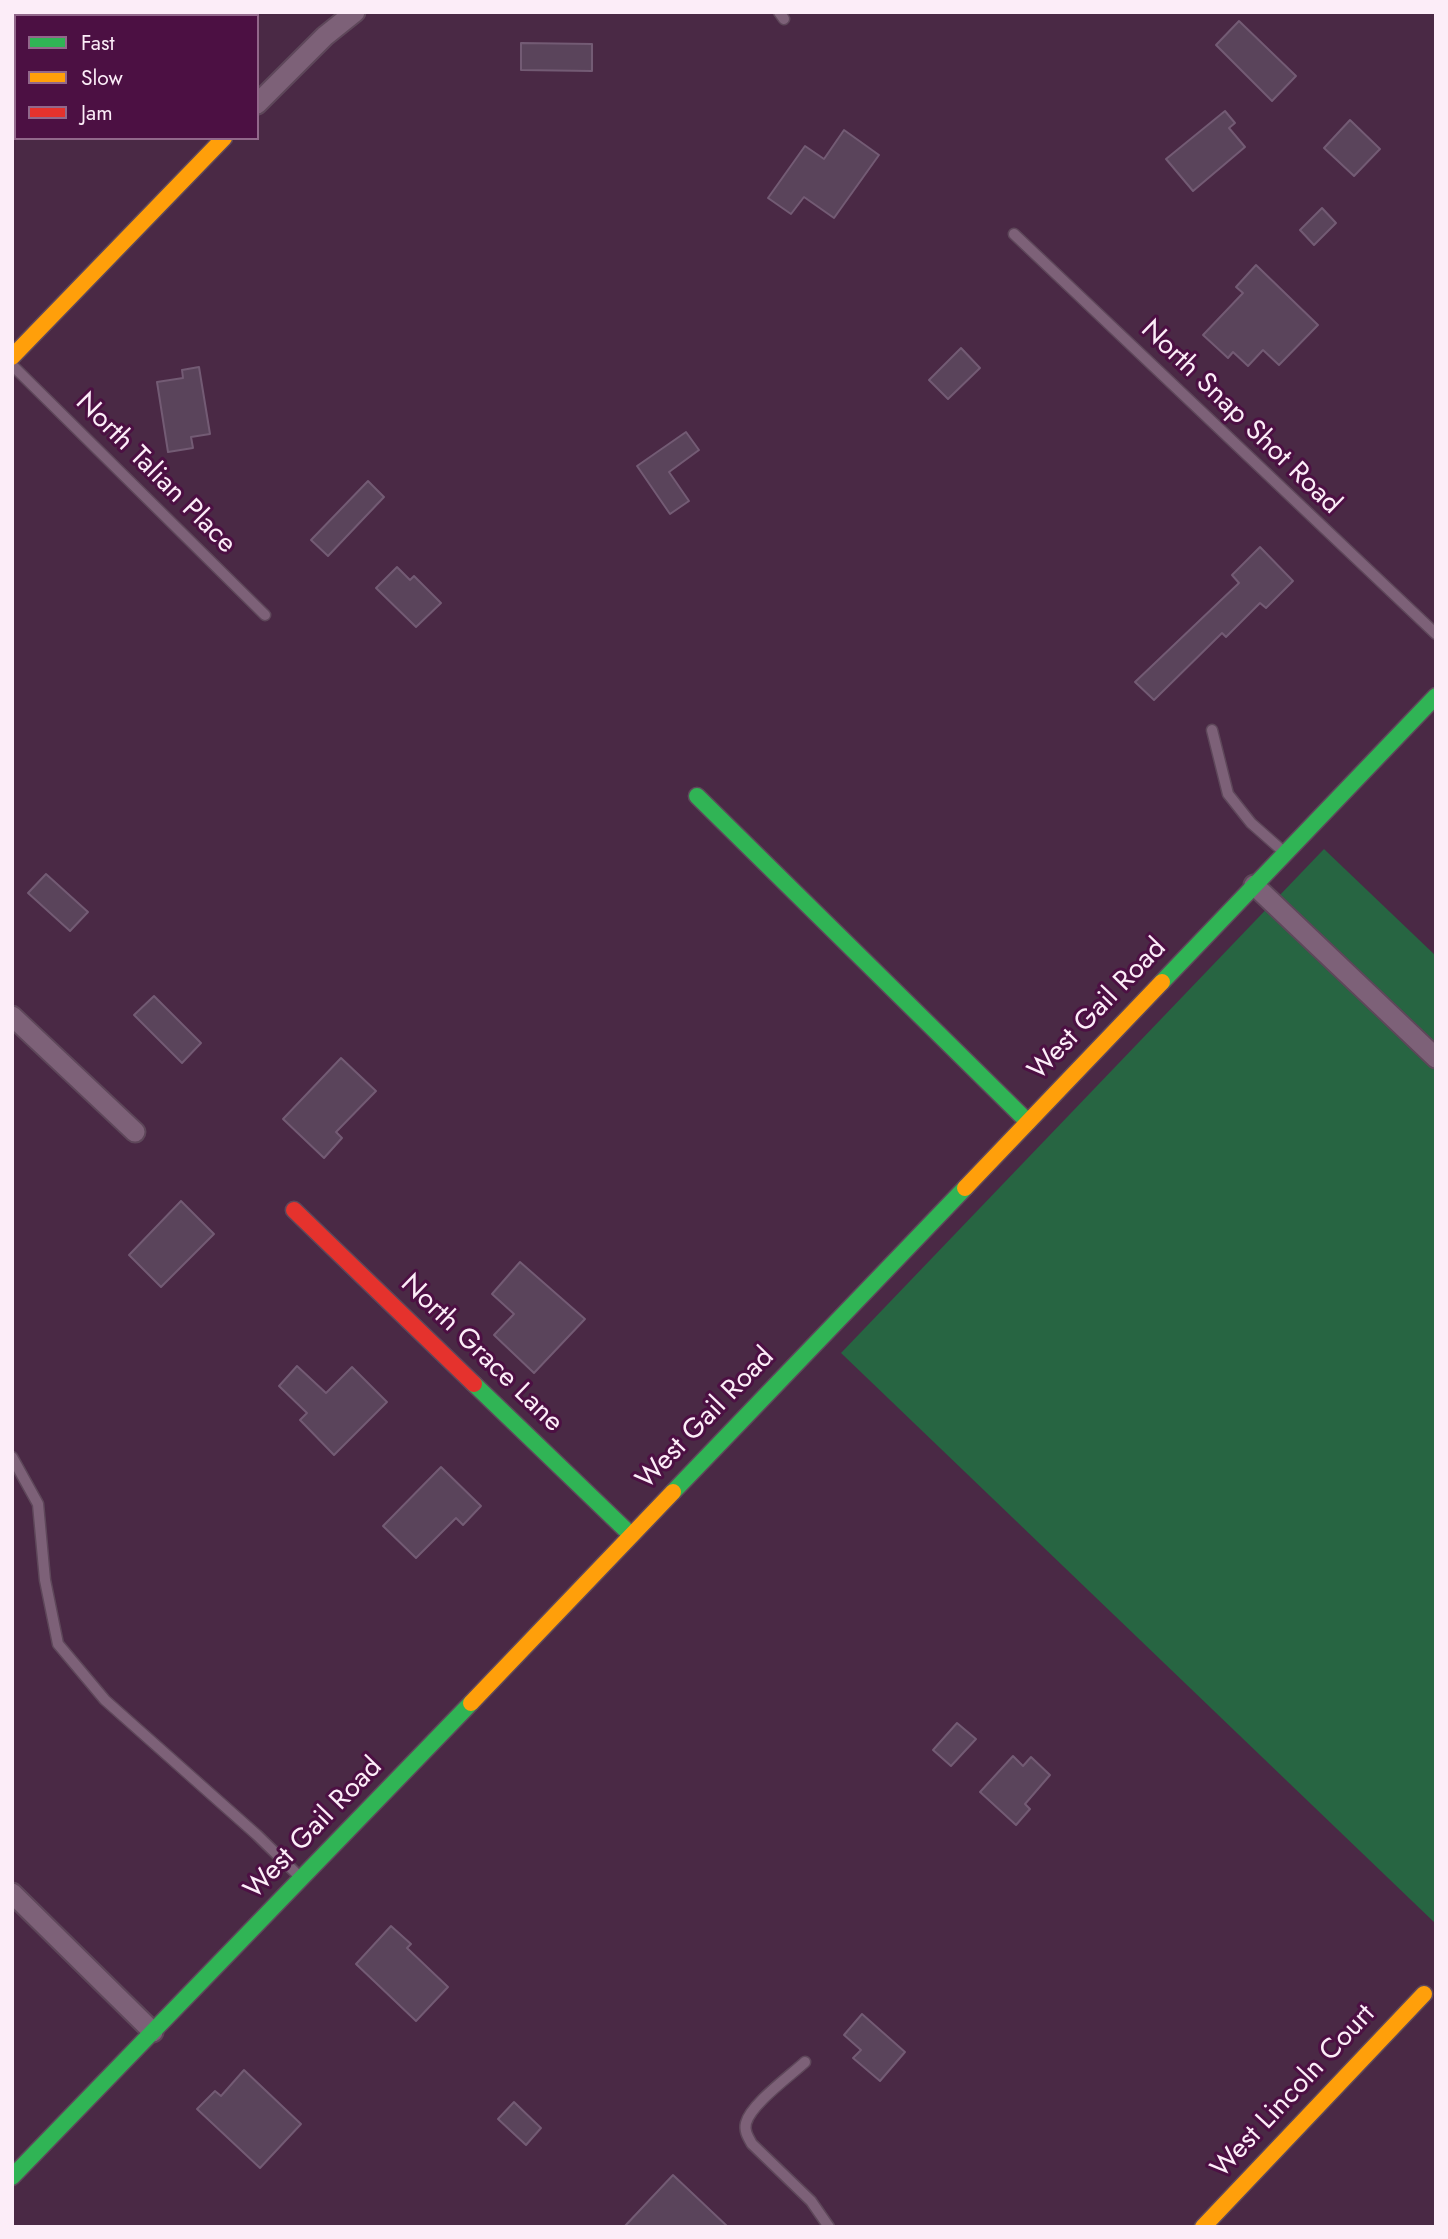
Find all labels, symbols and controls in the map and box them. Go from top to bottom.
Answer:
legend [14,14,259,140]
text: Fast [81,28,114,58]
text: Slow [81,63,123,93]
text: Jam [81,98,113,128]
street label: North Snap Shot Road [1133,314,1347,522]
street label: North Talian Place [68,387,242,561]
street label: West Gail Road [1022,932,1174,1088]
street label: North Grace Lane [393,1268,569,1440]
street label: West Gail Road [630,1341,782,1497]
street label: West Gail Road [238,1751,390,1907]
street label: West Lincoln Court [1205,1998,1383,2186]

